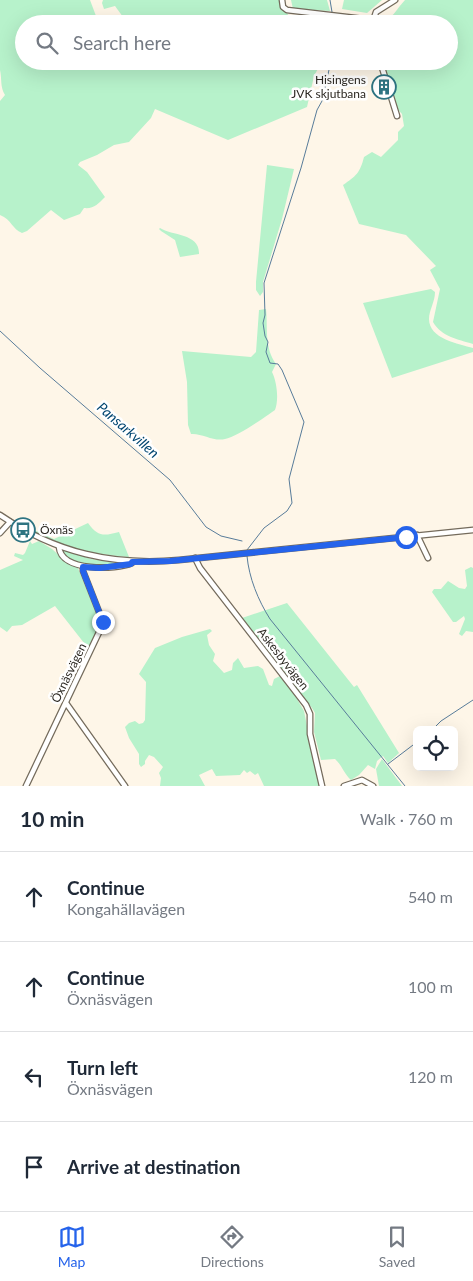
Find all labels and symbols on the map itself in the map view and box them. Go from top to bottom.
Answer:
place label: Hisingens JVK skjutbana [291,72,366,101]
building icon: Hisingens JVK skjutbana [371,74,397,100]
water label: Pansarkvillen [94,398,163,461]
bus stop icon: Öxnäs [10,517,36,543]
place label: Öxnäs [40,522,73,537]
route start [395,526,418,549]
route end [92,611,115,634]
street label: Askesbyvägen [255,625,312,693]
street label: Öxnäsvägen [48,641,89,705]

